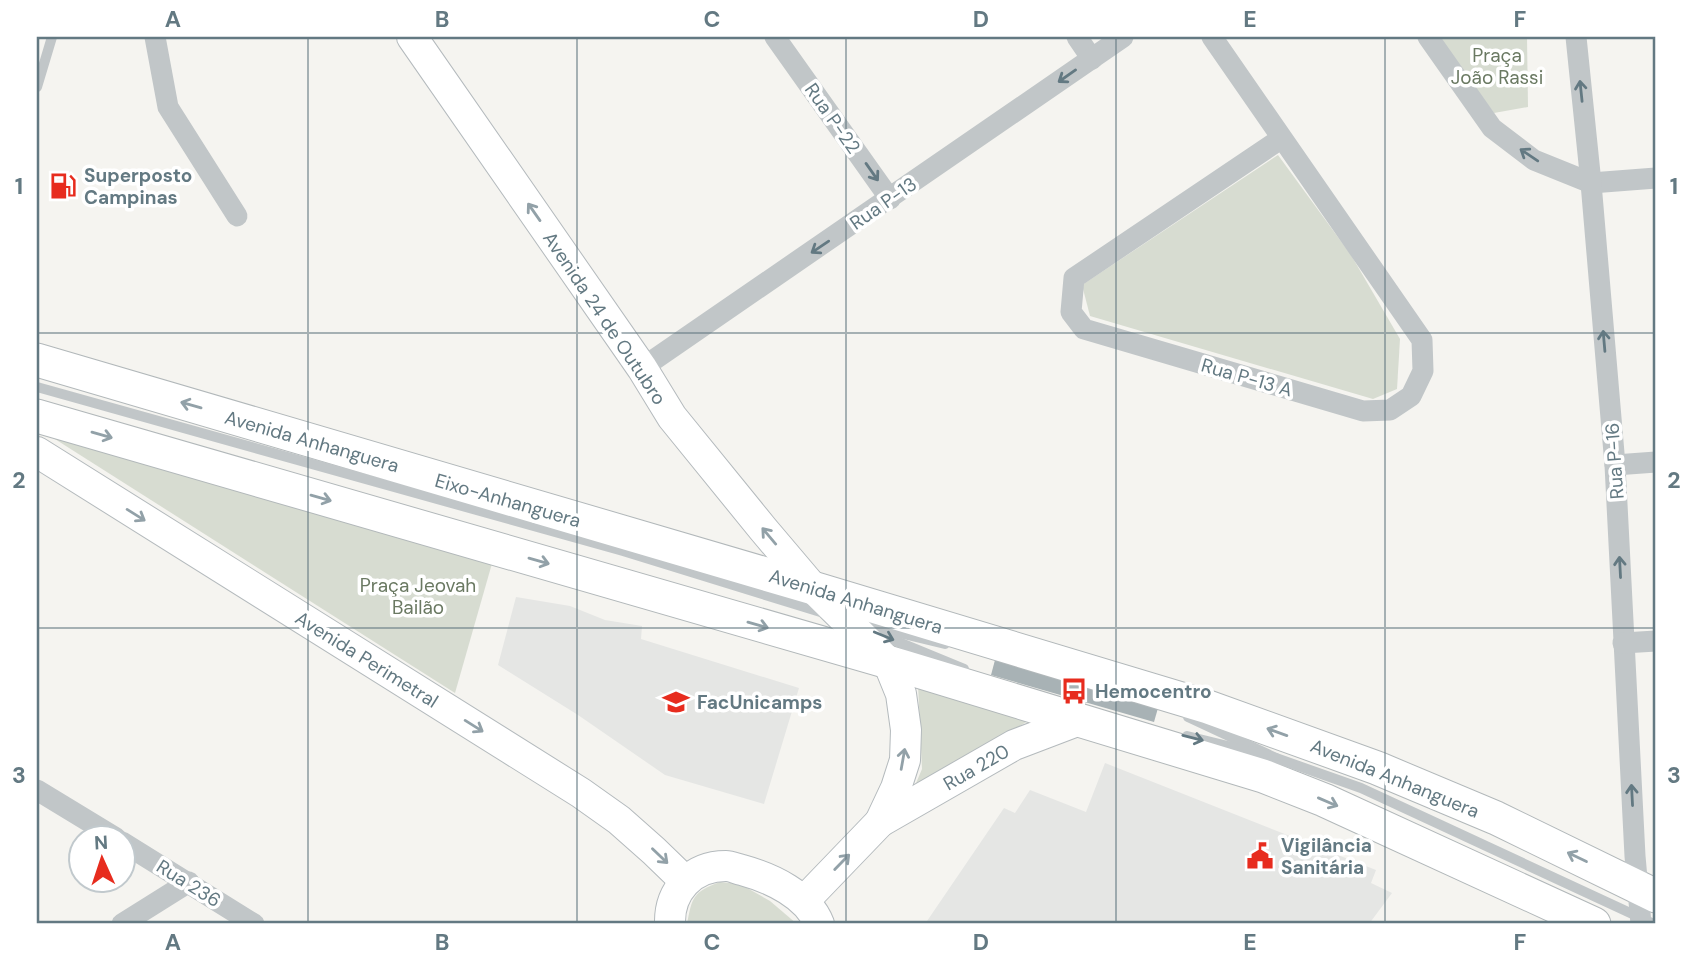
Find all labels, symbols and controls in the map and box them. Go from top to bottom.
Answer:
text: A [165,4,181,34]
text: B [435,4,449,34]
text: C [704,4,720,34]
text: D [973,4,989,34]
text: E [1243,4,1257,34]
text: F [1514,4,1527,34]
park label: Praça João Rassi [1451,43,1543,90]
one-way arrow [1058,69,1077,83]
street label: Rua P-22 [799,78,866,159]
one-way arrow [1575,80,1588,103]
one-way arrow [1520,148,1540,162]
one-way arrow [865,162,879,181]
place label: Superposto Campinas [84,163,192,210]
text: 1 [15,171,23,201]
fuel station icon: Superposto Campinas [48,171,78,201]
street label: Rua P-13 [845,171,922,235]
text: 1 [1670,171,1678,201]
one-way arrow [526,203,541,222]
street label: Avenida 24 de Outubro [537,227,672,410]
one-way arrow [810,240,830,254]
one-way arrow [1597,330,1610,352]
street label: Rua P-13 A [1198,353,1296,403]
one-way arrow [181,398,203,411]
street label: Avenida Anhanguera [222,405,402,478]
street label: Rua P-16 [1599,422,1630,500]
one-way arrow [91,429,113,442]
text: 2 [12,465,26,495]
text: 2 [1667,465,1681,495]
street label: Eixo-Anhanguera [432,468,584,533]
one-way arrow [309,492,332,505]
one-way arrow [125,508,145,522]
one-way arrow [761,527,777,545]
one-way arrow [528,556,550,569]
one-way arrow [1613,556,1626,579]
street label: Avenida Anhanguera [766,563,946,640]
park label: Praça Jeovah Bailão [360,573,476,620]
street label: Avenida Perimetral [291,605,443,713]
one-way arrow [747,619,769,632]
one-way arrow [873,630,894,643]
bus stop icon: Hemocentro [1059,676,1089,706]
place label: Hemocentro [1095,679,1212,704]
school or university icon: FacUnicamps [661,687,691,717]
place label: FacUnicamps [697,690,822,715]
one-way arrow [464,719,483,734]
one-way arrow [1267,725,1289,737]
one-way arrow [1181,732,1204,745]
street label: Avenida Anhanguera [1307,733,1483,824]
street label: Rua 220 [939,739,1014,796]
one-way arrow [897,748,910,771]
text: 3 [12,760,26,790]
text: 3 [1667,760,1681,790]
one-way arrow [1625,784,1638,806]
one-way arrow [1317,796,1338,809]
north arrow [66,824,136,894]
text: N [94,830,109,855]
place label: Vigilância Sanitária [1281,833,1372,880]
public building icon: Vigilância Sanitária [1245,841,1275,871]
one-way arrow [651,848,668,865]
one-way arrow [1567,850,1588,864]
one-way arrow [833,853,850,870]
street label: Rua 236 [152,854,226,913]
text: A [165,927,181,957]
text: B [435,927,449,957]
text: C [704,927,720,957]
text: D [973,927,989,957]
text: E [1243,927,1257,957]
text: F [1514,927,1527,957]

